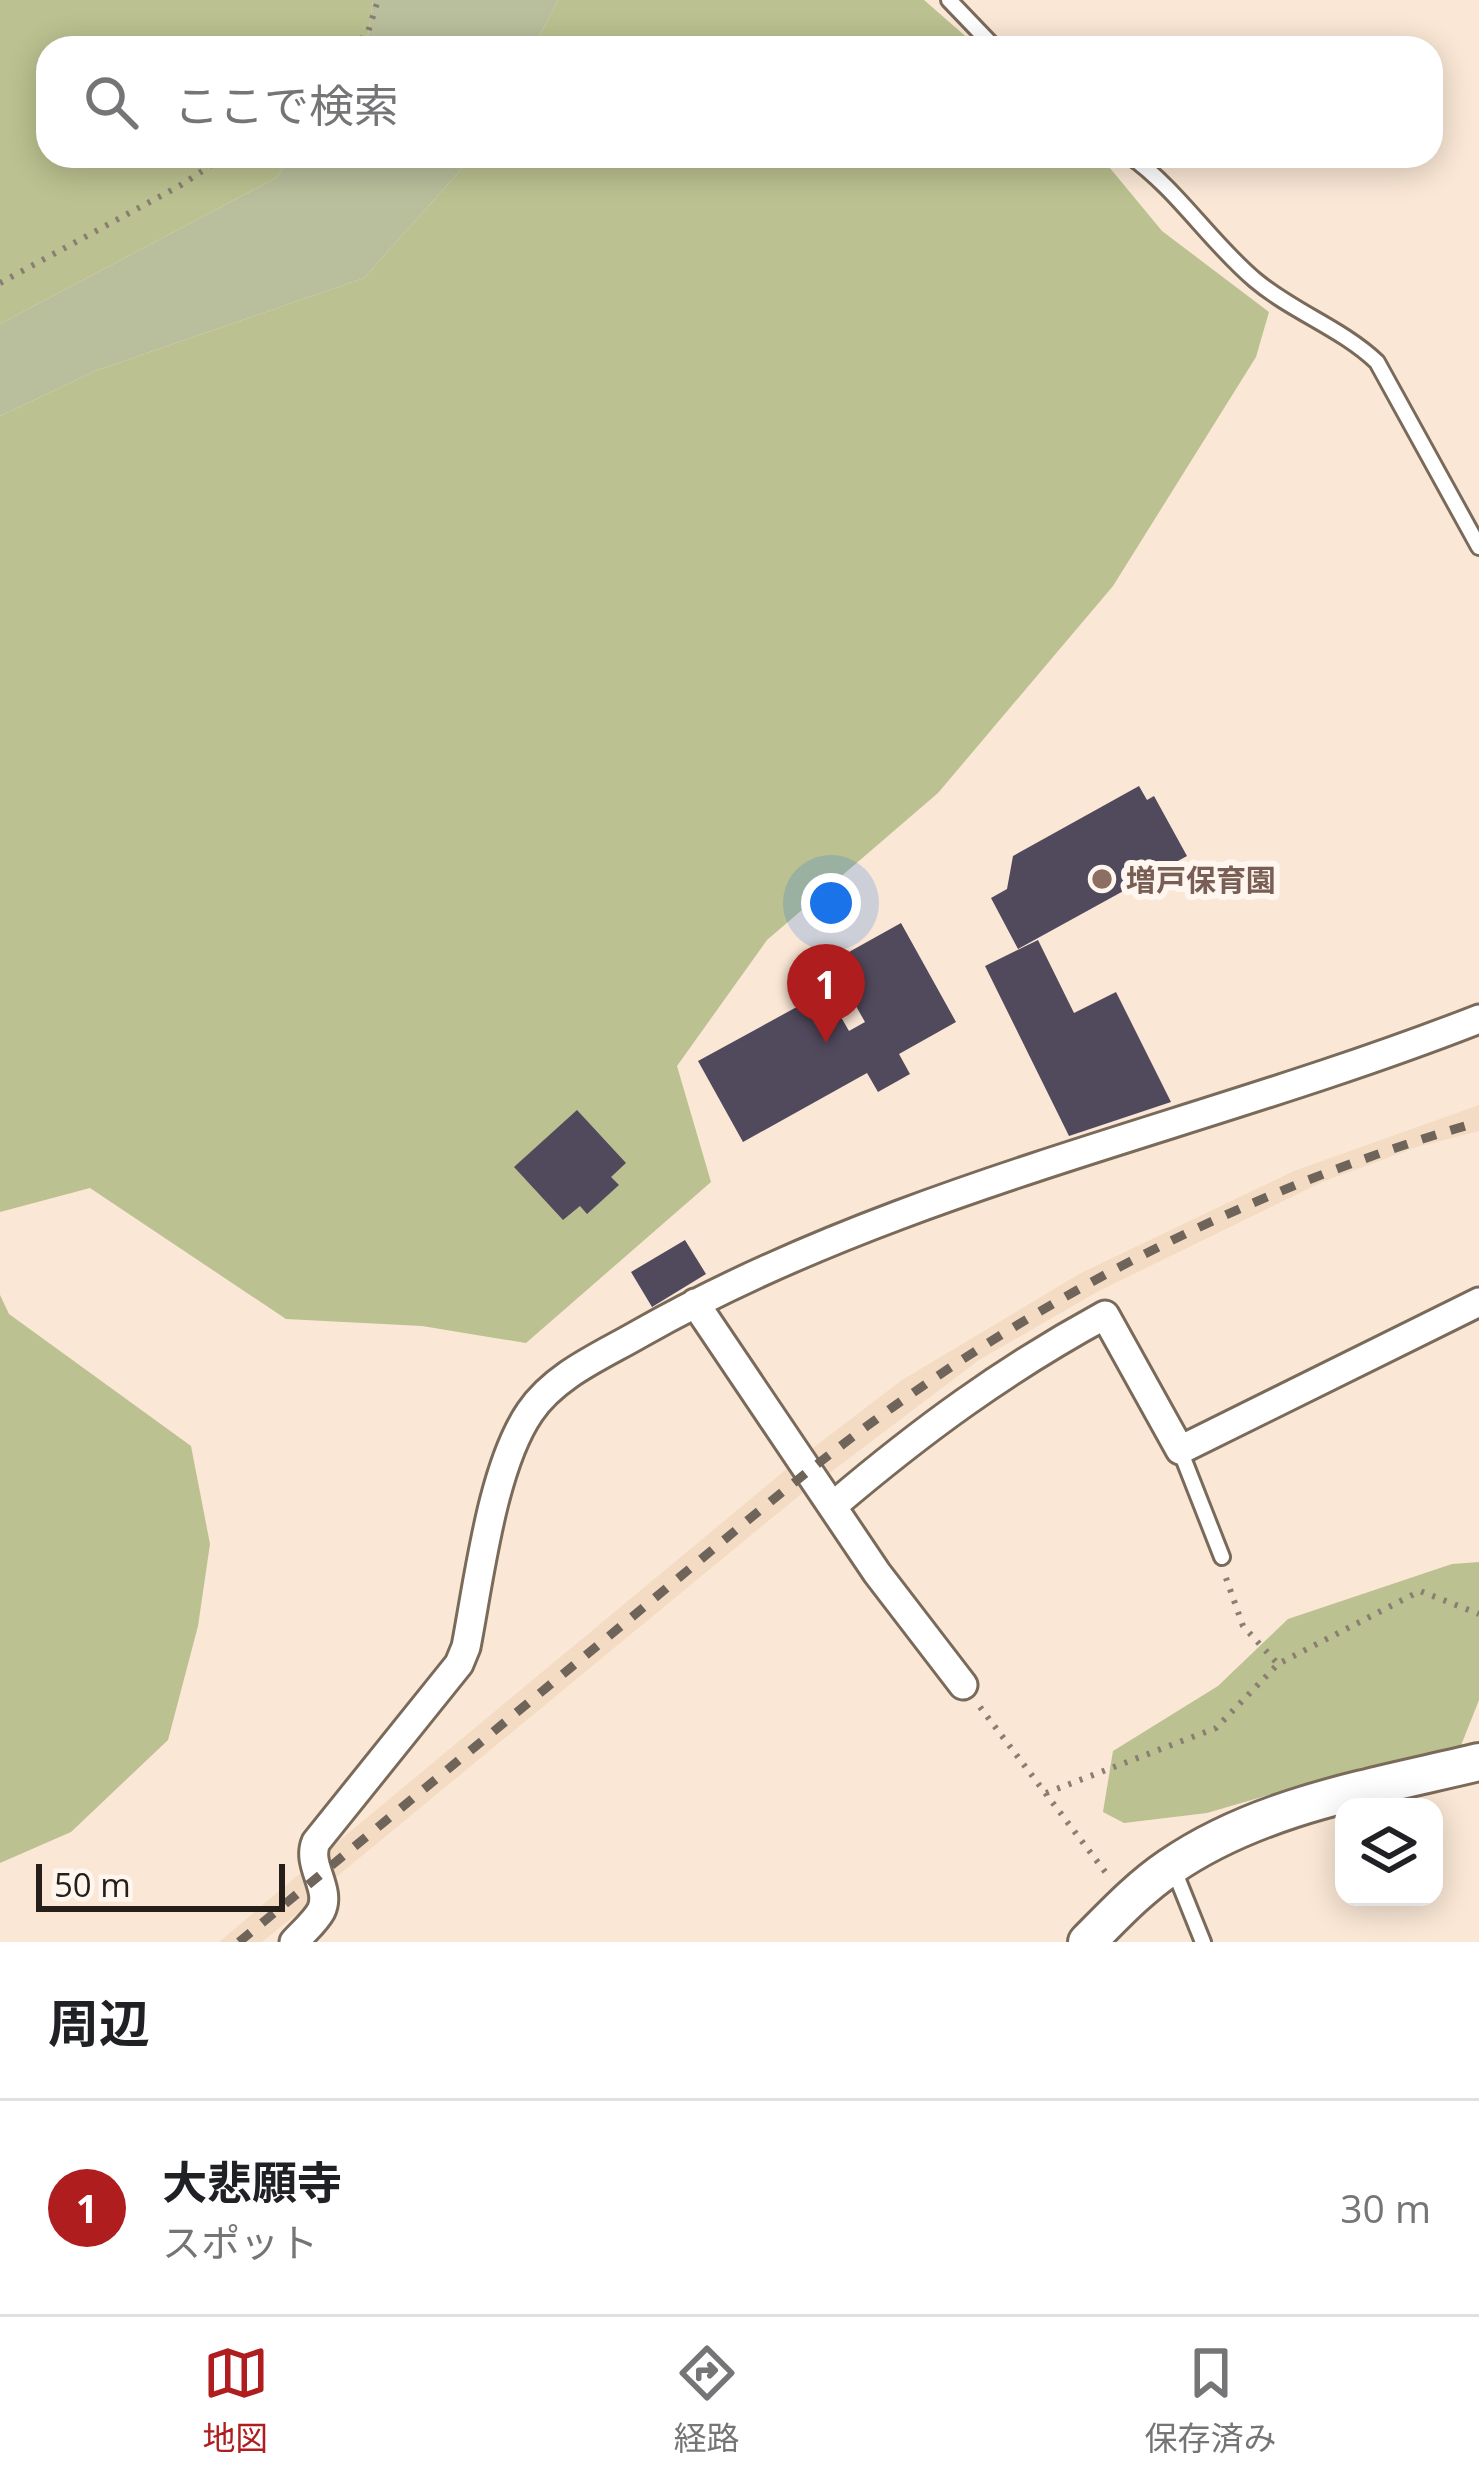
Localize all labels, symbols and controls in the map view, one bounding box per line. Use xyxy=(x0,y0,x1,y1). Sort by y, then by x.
search box xyxy=(36,36,1443,168)
icon: search xyxy=(78,69,144,135)
text: ここで検索 xyxy=(174,74,399,135)
place label: 増戸保育園 xyxy=(1126,859,1276,900)
marker: 増戸保育園 xyxy=(1089,866,1115,892)
your location xyxy=(801,873,861,933)
pin: 1 xyxy=(787,944,865,1043)
map controls xyxy=(1335,1798,1443,1906)
button: layers xyxy=(1335,1798,1443,1906)
scale bar xyxy=(36,1858,285,1911)
text: 50 m xyxy=(54,1862,131,1907)
text: 周辺 xyxy=(48,1987,150,2057)
text: 大悲願寺 xyxy=(162,2151,342,2212)
text: 1 xyxy=(76,2181,98,2234)
text: 30 m xyxy=(1340,2181,1431,2234)
text: スポット xyxy=(162,2215,318,2268)
tab: 地図 xyxy=(203,2340,269,2460)
tab: 経路 xyxy=(674,2340,740,2460)
tab: 保存済み xyxy=(1145,2340,1277,2460)

